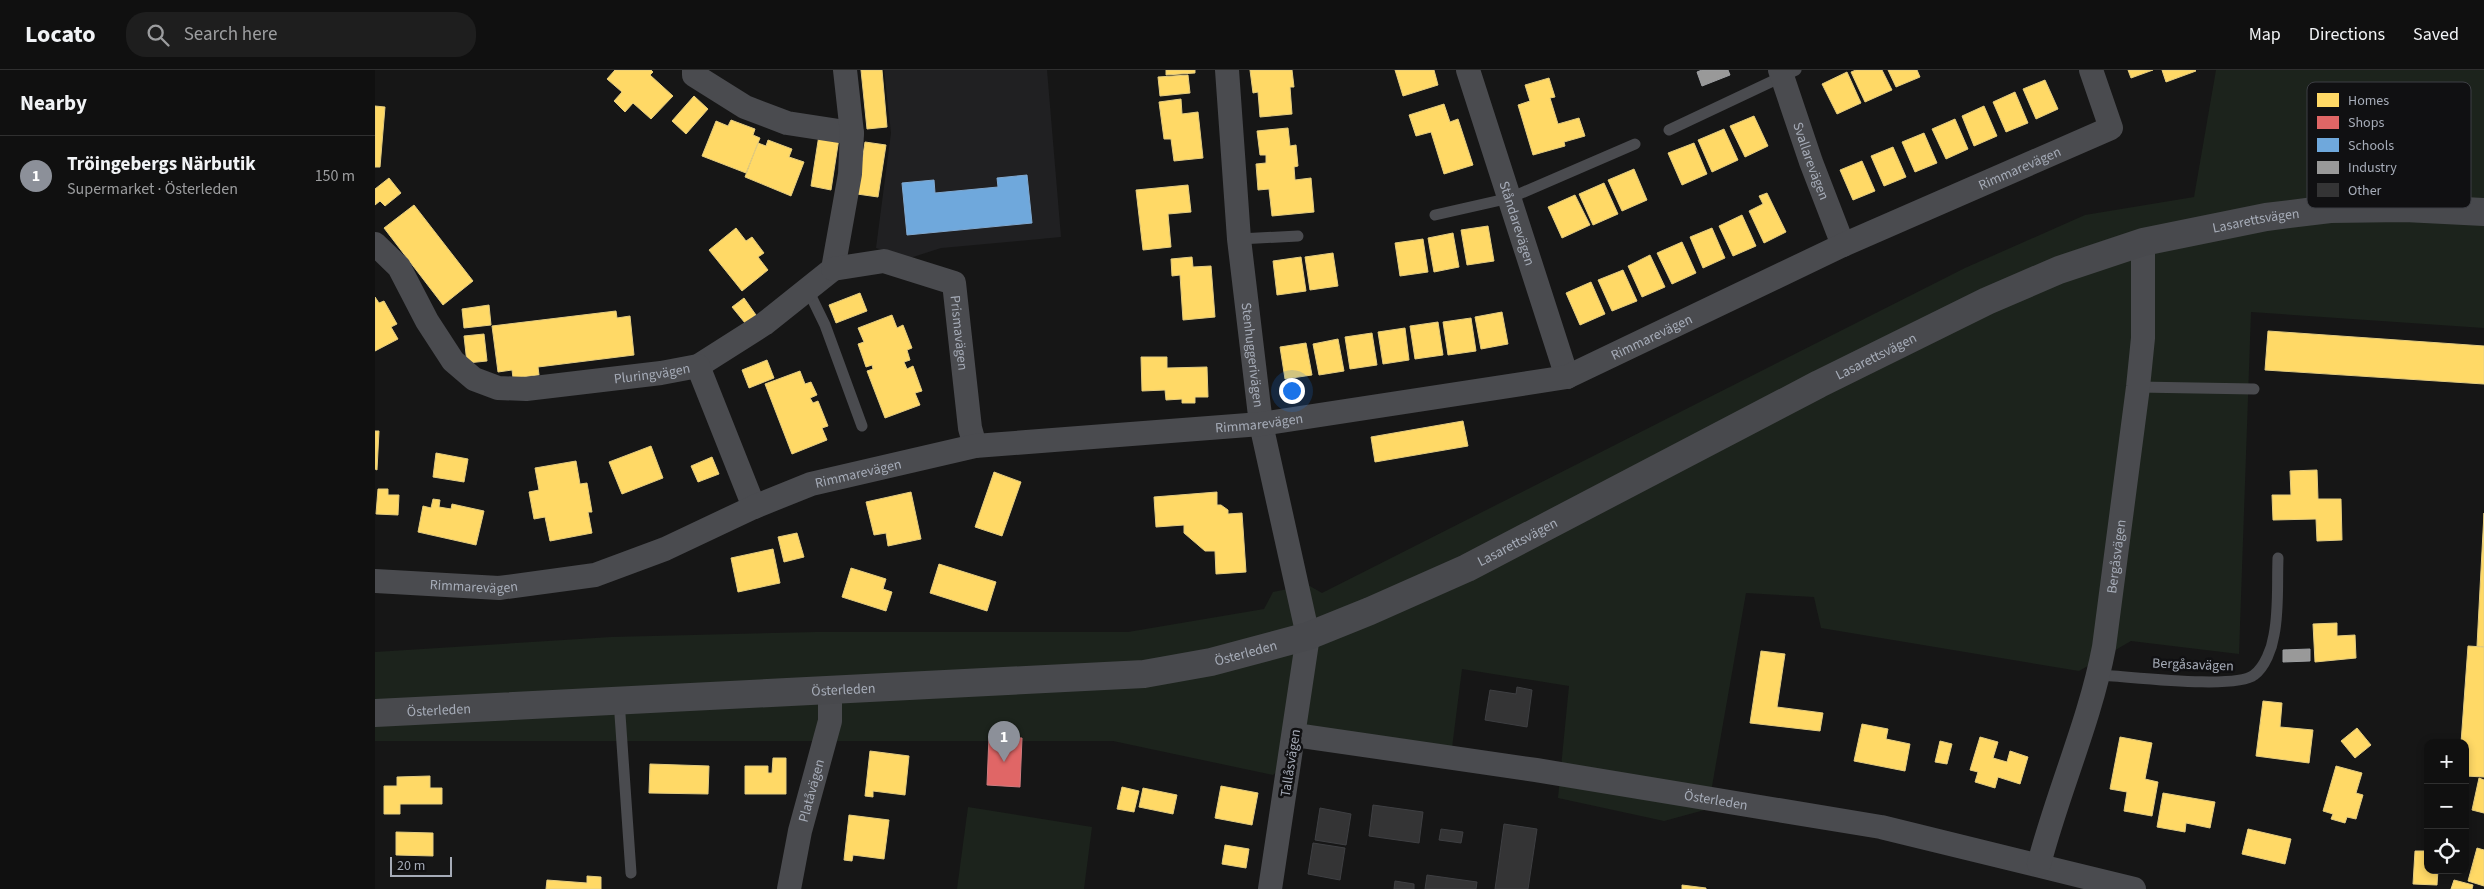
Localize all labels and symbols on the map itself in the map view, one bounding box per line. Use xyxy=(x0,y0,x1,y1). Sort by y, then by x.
legend xyxy=(2307,82,2471,208)
text: Homes xyxy=(2348,91,2389,111)
text: Shops xyxy=(2348,113,2384,133)
street label: Svallarevägen xyxy=(1787,119,1834,203)
text: Schools xyxy=(2348,136,2394,156)
street label: Rimmarevägen xyxy=(1976,142,2064,196)
text: Industry xyxy=(2348,158,2397,178)
street label: Ståndarevägen xyxy=(1493,179,1539,268)
text: Other xyxy=(2348,181,2382,201)
street label: Lasarettsvägen xyxy=(2211,204,2301,239)
street label: Prismavägen xyxy=(944,294,973,371)
street label: Stenhuggerivägen xyxy=(1236,301,1268,408)
street label: Rimmarevägen xyxy=(1608,309,1696,366)
street label: Lasarettsvägen xyxy=(1832,328,1920,385)
street label: Pluringvägen xyxy=(613,359,692,390)
your location xyxy=(1279,378,1305,404)
street label: Rimmarevägen xyxy=(1214,409,1305,438)
street label: Rimmarevägen xyxy=(813,454,904,494)
street label: Lasarettsvägen xyxy=(1474,513,1561,572)
street label: Bergåsvägen xyxy=(2102,518,2132,595)
street label: Rimmarevägen xyxy=(429,575,519,599)
street label: Österleden xyxy=(1212,636,1280,672)
street label: Bergåsavägen xyxy=(2152,654,2234,676)
street label: Österleden xyxy=(811,679,876,702)
street label: Österleden xyxy=(406,699,472,722)
pin: 1 xyxy=(988,721,1020,762)
street label: Tallåsvägen xyxy=(1276,728,1306,798)
street label: Platåvägen xyxy=(794,757,830,825)
street label: Österleden xyxy=(1683,786,1749,816)
scale bar xyxy=(390,854,453,877)

